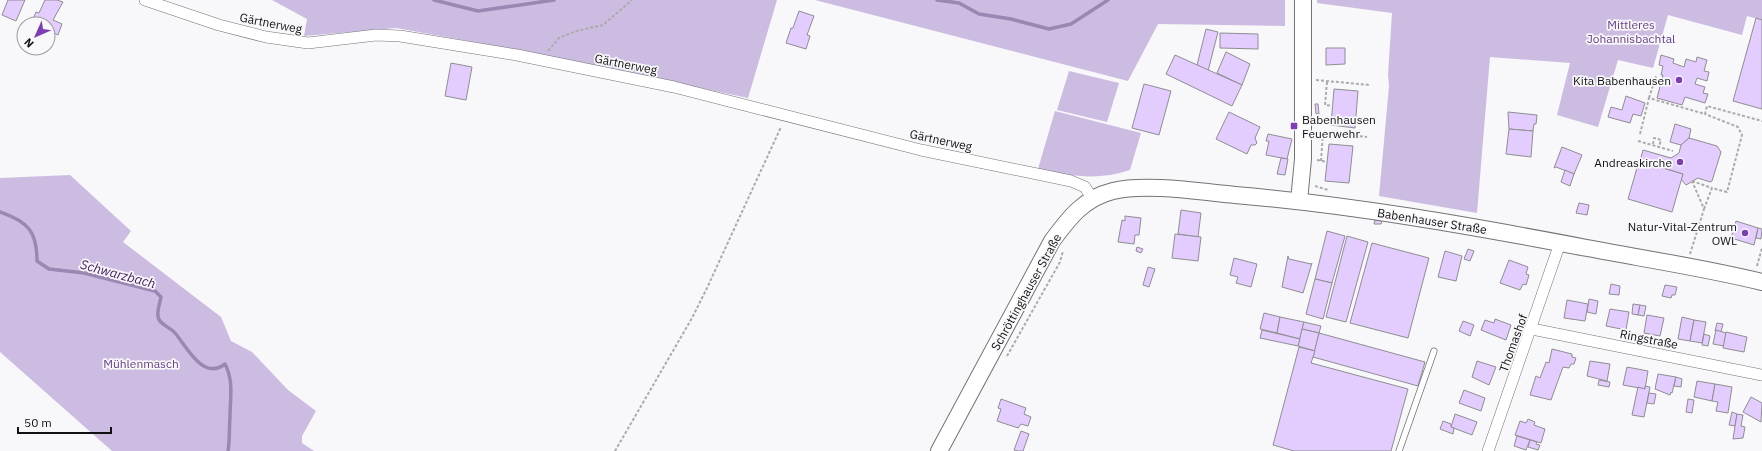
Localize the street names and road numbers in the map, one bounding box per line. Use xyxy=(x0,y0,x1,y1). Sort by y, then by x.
street label: Gärtnerweg xyxy=(238,10,304,37)
street label: Gärtnerweg xyxy=(593,51,659,78)
street label: Gärtnerweg xyxy=(908,126,974,154)
street label: Babenhauser Straße xyxy=(1376,205,1488,237)
street label: Schröttinghauser Straße xyxy=(988,231,1065,353)
street label: Thomashof xyxy=(1496,312,1530,374)
street label: Ringstraße xyxy=(1619,326,1680,352)

